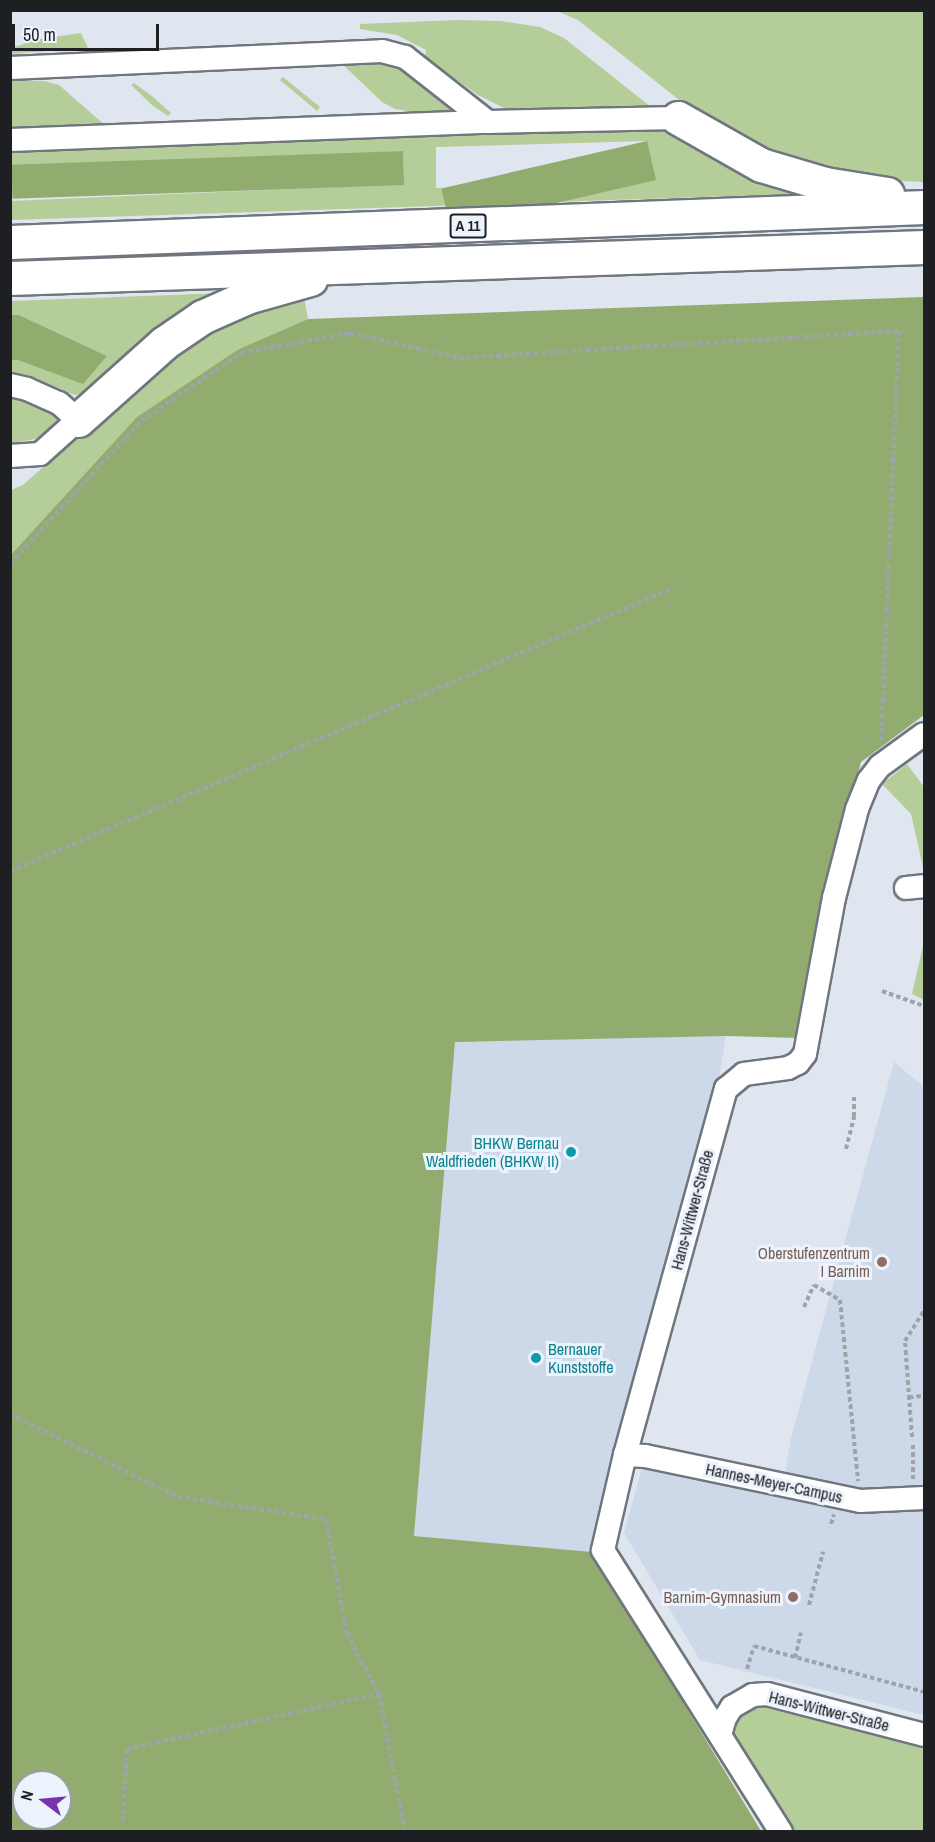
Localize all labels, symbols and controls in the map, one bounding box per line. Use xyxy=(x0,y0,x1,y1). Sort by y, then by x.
scale bar xyxy=(15,12,162,50)
text: 50 m xyxy=(23,22,56,47)
road number: A 11 xyxy=(448,214,488,238)
place label: BHKW Bernau Waldfrieden (BHKW II) xyxy=(426,1133,559,1171)
marker: BHKW Bernau Waldfrieden (BHKW II) xyxy=(564,1145,578,1159)
street label: Hans-Wittwer-Straße xyxy=(667,1148,717,1272)
place label: Oberstufenzentrum I Barnim xyxy=(758,1243,870,1281)
marker: Oberstufenzentrum I Barnim xyxy=(875,1255,889,1269)
place label: Bernauer Kunststoffe xyxy=(548,1339,613,1377)
marker: Bernauer Kunststoffe xyxy=(529,1351,543,1365)
street label: Hannes-Meyer-Campus xyxy=(704,1459,844,1507)
place label: Barnim-Gymnasium xyxy=(664,1587,781,1607)
marker: Barnim-Gymnasium xyxy=(786,1590,800,1604)
street label: Hans-Wittwer-Straße xyxy=(767,1687,891,1735)
north arrow xyxy=(12,1770,72,1830)
text: N xyxy=(15,1788,38,1803)

